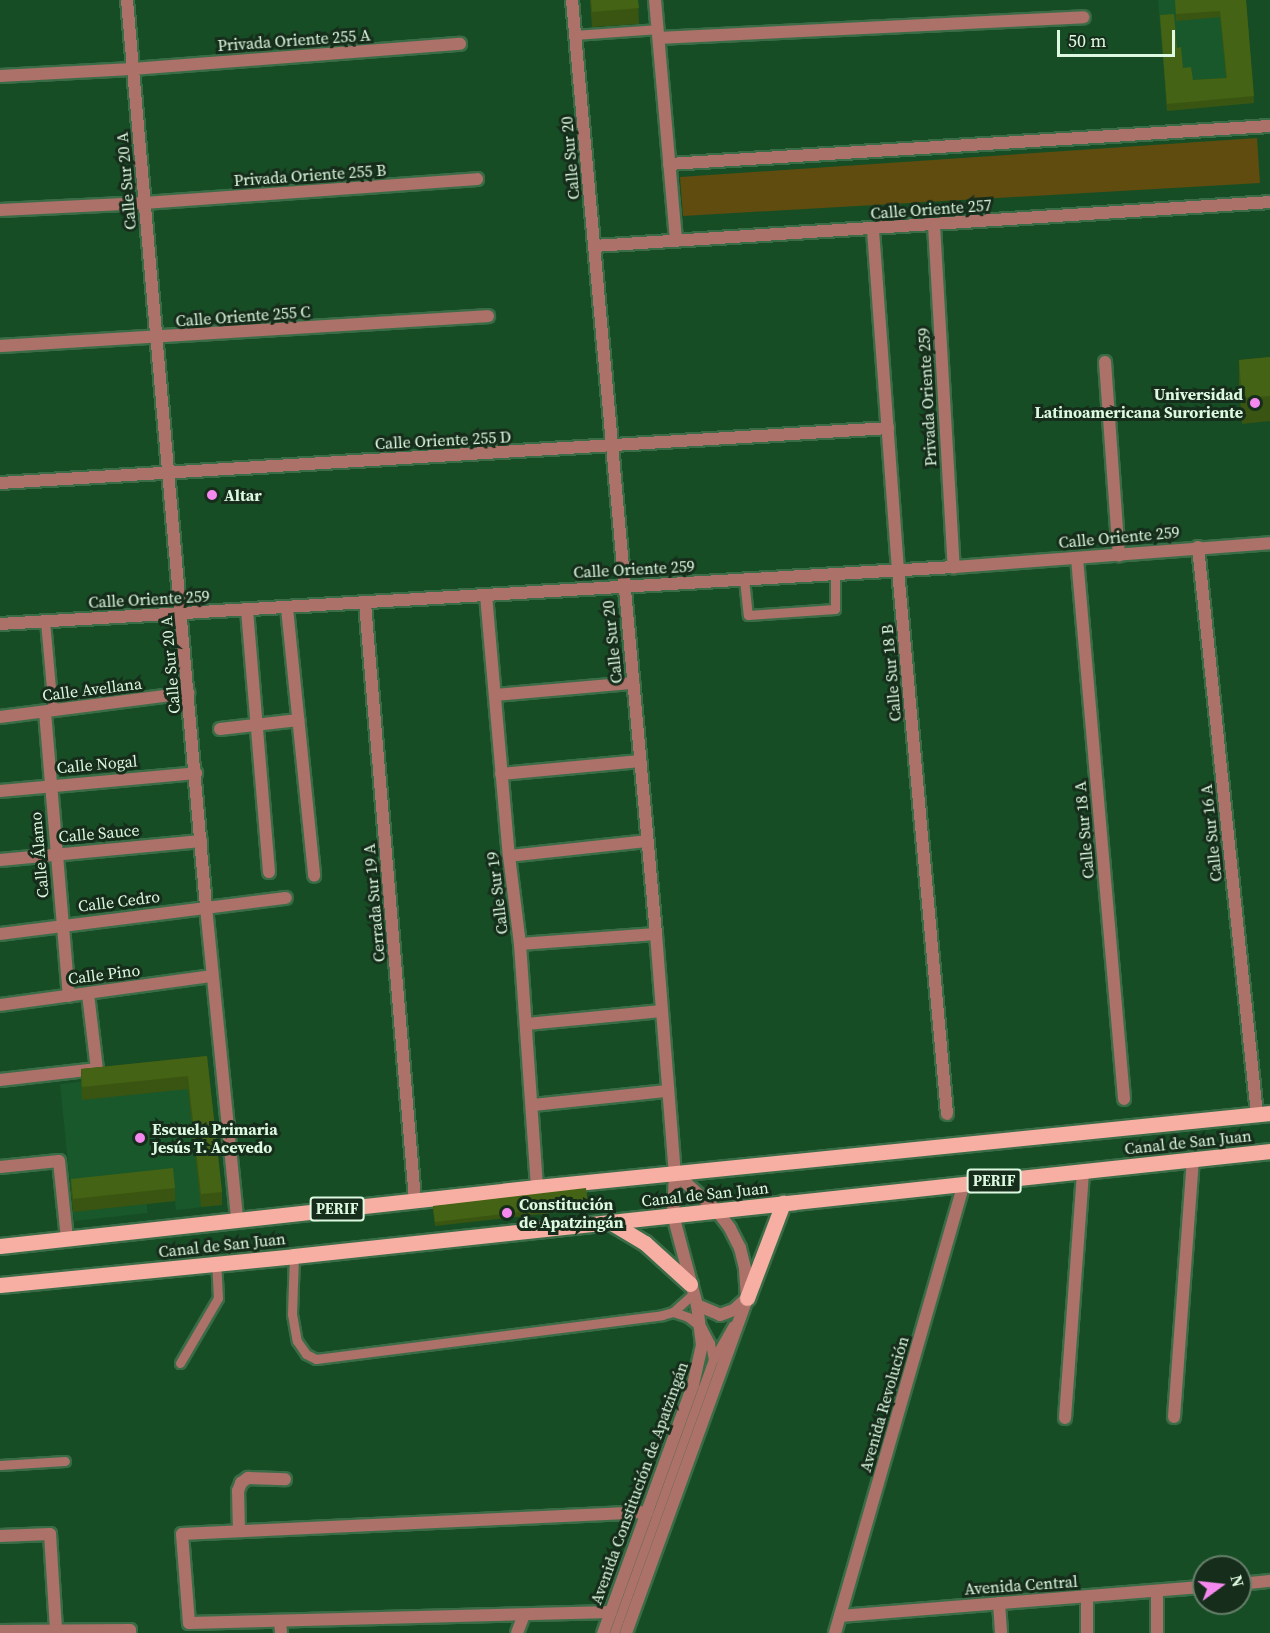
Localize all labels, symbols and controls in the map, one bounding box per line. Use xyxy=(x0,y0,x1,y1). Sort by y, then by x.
scale bar xyxy=(1060,18,1178,56)
street label: Privada Oriente 255 A xyxy=(217,25,371,55)
text: 50 m xyxy=(1068,28,1106,53)
street label: Calle Sur 20 xyxy=(557,116,583,200)
street label: Calle Sur 20 A xyxy=(112,131,140,231)
street label: Privada Oriente 255 B xyxy=(233,160,387,190)
street label: Calle Oriente 257 xyxy=(870,195,992,223)
street label: Calle Oriente 255 C xyxy=(175,302,311,330)
street label: Privada Oriente 259 xyxy=(914,327,940,467)
place label: Universidad Latinoamericana Suroriente xyxy=(1035,384,1243,422)
marker: Universidad Latinoamericana Suroriente xyxy=(1248,396,1262,410)
street label: Calle Oriente 255 D xyxy=(374,427,512,453)
place label: Altar xyxy=(224,485,262,505)
marker: Altar xyxy=(205,488,219,502)
street label: Calle Oriente 259 xyxy=(1058,522,1180,552)
street label: Calle Oriente 259 xyxy=(573,556,695,582)
street label: Calle Oriente 259 xyxy=(88,586,210,612)
street label: Calle Sur 20 xyxy=(598,599,626,685)
street label: Calle Sur 20 A xyxy=(156,615,184,715)
street label: Calle Sur 18 B xyxy=(877,624,905,722)
street label: Calle Avellana xyxy=(41,673,143,705)
street label: Calle Nogal xyxy=(56,751,138,777)
street label: Calle Sur 18 A xyxy=(1070,780,1098,880)
street label: Calle Sur 16 A xyxy=(1196,783,1226,883)
street label: Calle Álamo xyxy=(26,811,52,899)
street label: Calle Sauce xyxy=(58,820,140,846)
street label: Cerrada Sur 19 A xyxy=(359,843,389,963)
street label: Calle Sur 19 xyxy=(482,850,512,936)
street label: Calle Cedro xyxy=(77,886,161,916)
street label: Calle Pino xyxy=(67,960,141,988)
place label: Escuela Primaria Jesús T. Acevedo xyxy=(152,1119,278,1157)
street label: Canal de San Juan xyxy=(1123,1126,1253,1158)
marker: Escuela Primaria Jesús T. Acevedo xyxy=(133,1131,147,1145)
road number: PERIF xyxy=(966,1169,1022,1193)
street label: Canal de San Juan xyxy=(640,1178,770,1210)
place label: Constitución de Apatzingán xyxy=(519,1194,624,1232)
road number: PERIF xyxy=(308,1197,366,1221)
marker: Constitución de Apatzingán xyxy=(500,1206,514,1220)
street label: Canal de San Juan xyxy=(157,1229,287,1261)
street label: Avenida Revolución xyxy=(855,1334,913,1474)
street label: Avenida Constitución de Apatzingán xyxy=(586,1359,692,1607)
north arrow xyxy=(1192,1555,1252,1615)
street label: Avenida Central xyxy=(964,1571,1078,1599)
text: N xyxy=(1225,1572,1250,1589)

